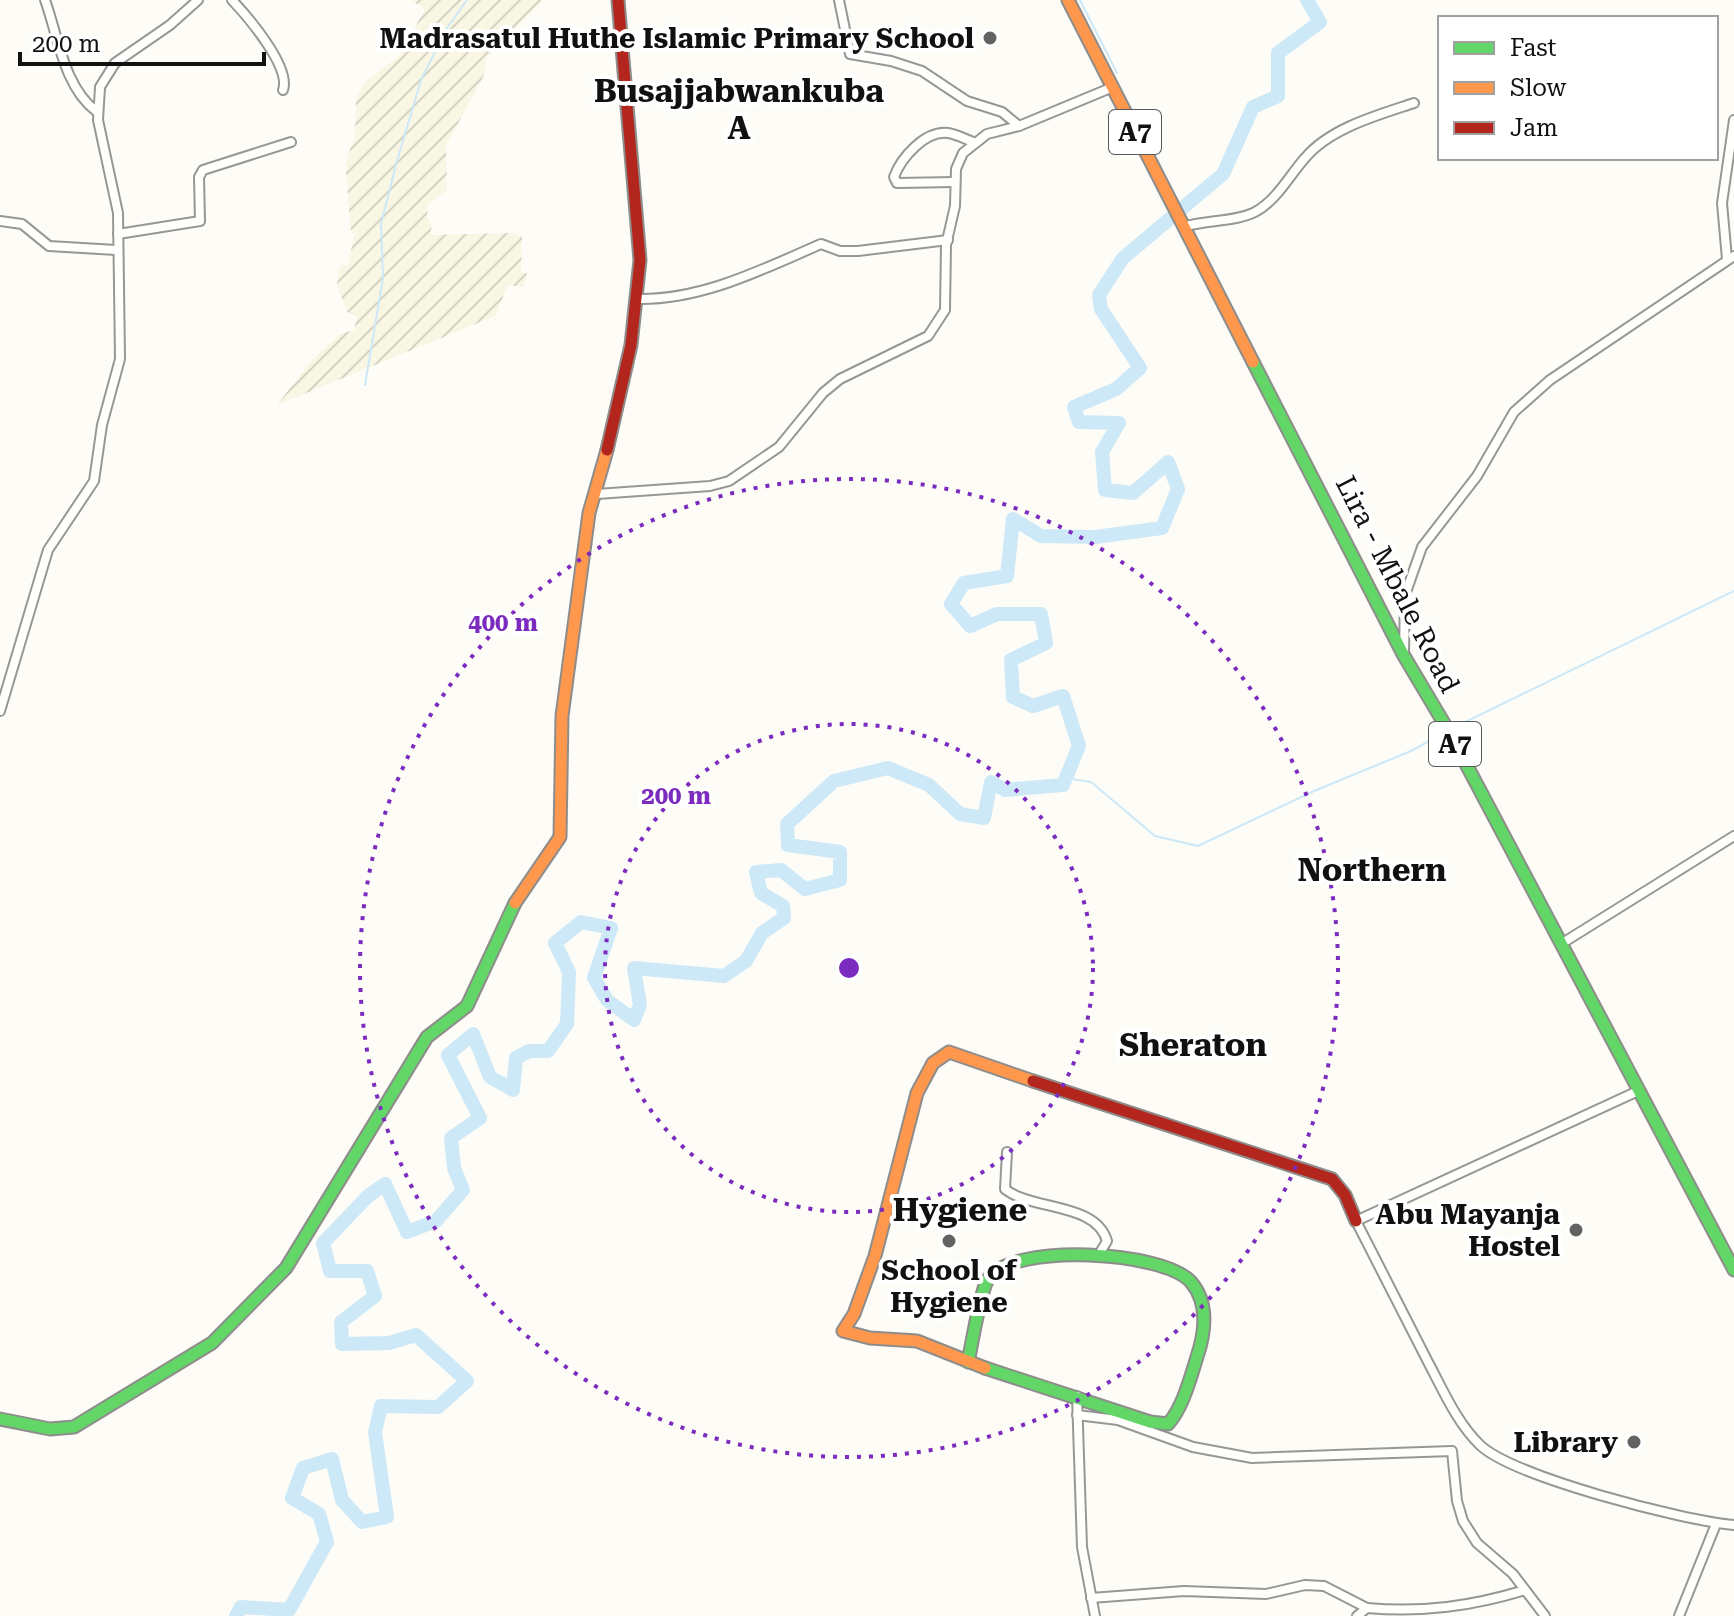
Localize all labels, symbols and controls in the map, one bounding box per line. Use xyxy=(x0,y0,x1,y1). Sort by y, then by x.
scale bar xyxy=(20,16,264,66)
legend xyxy=(1438,16,1718,160)
place label: Madrasatul Huthe Islamic Primary School xyxy=(379,22,974,55)
marker: Madrasatul Huthe Islamic Primary School xyxy=(981,29,999,47)
text: 200 m xyxy=(32,30,100,58)
text: Fast xyxy=(1510,34,1557,62)
district label: Busajjabwankuba A xyxy=(594,72,884,147)
text: Slow xyxy=(1510,74,1567,102)
road number: A7 xyxy=(1109,110,1161,154)
text: Jam xyxy=(1510,114,1558,142)
street label: Lira - Mbale Road xyxy=(1329,470,1466,698)
text: 400 m xyxy=(468,609,538,637)
road number: A7 xyxy=(1429,722,1481,766)
text: 200 m xyxy=(641,782,711,810)
district label: Northern xyxy=(1297,851,1447,889)
centre of rings xyxy=(835,954,863,982)
district label: Sheraton xyxy=(1119,1026,1267,1064)
district label: Hygiene xyxy=(893,1191,1027,1229)
place label: Abu Mayanja Hostel xyxy=(1376,1198,1561,1263)
marker: Abu Mayanja Hostel xyxy=(1567,1221,1585,1239)
marker: School of Hygiene xyxy=(940,1232,958,1250)
place label: School of Hygiene xyxy=(881,1254,1018,1319)
place label: Library xyxy=(1513,1426,1618,1459)
marker: Library xyxy=(1625,1433,1643,1451)

